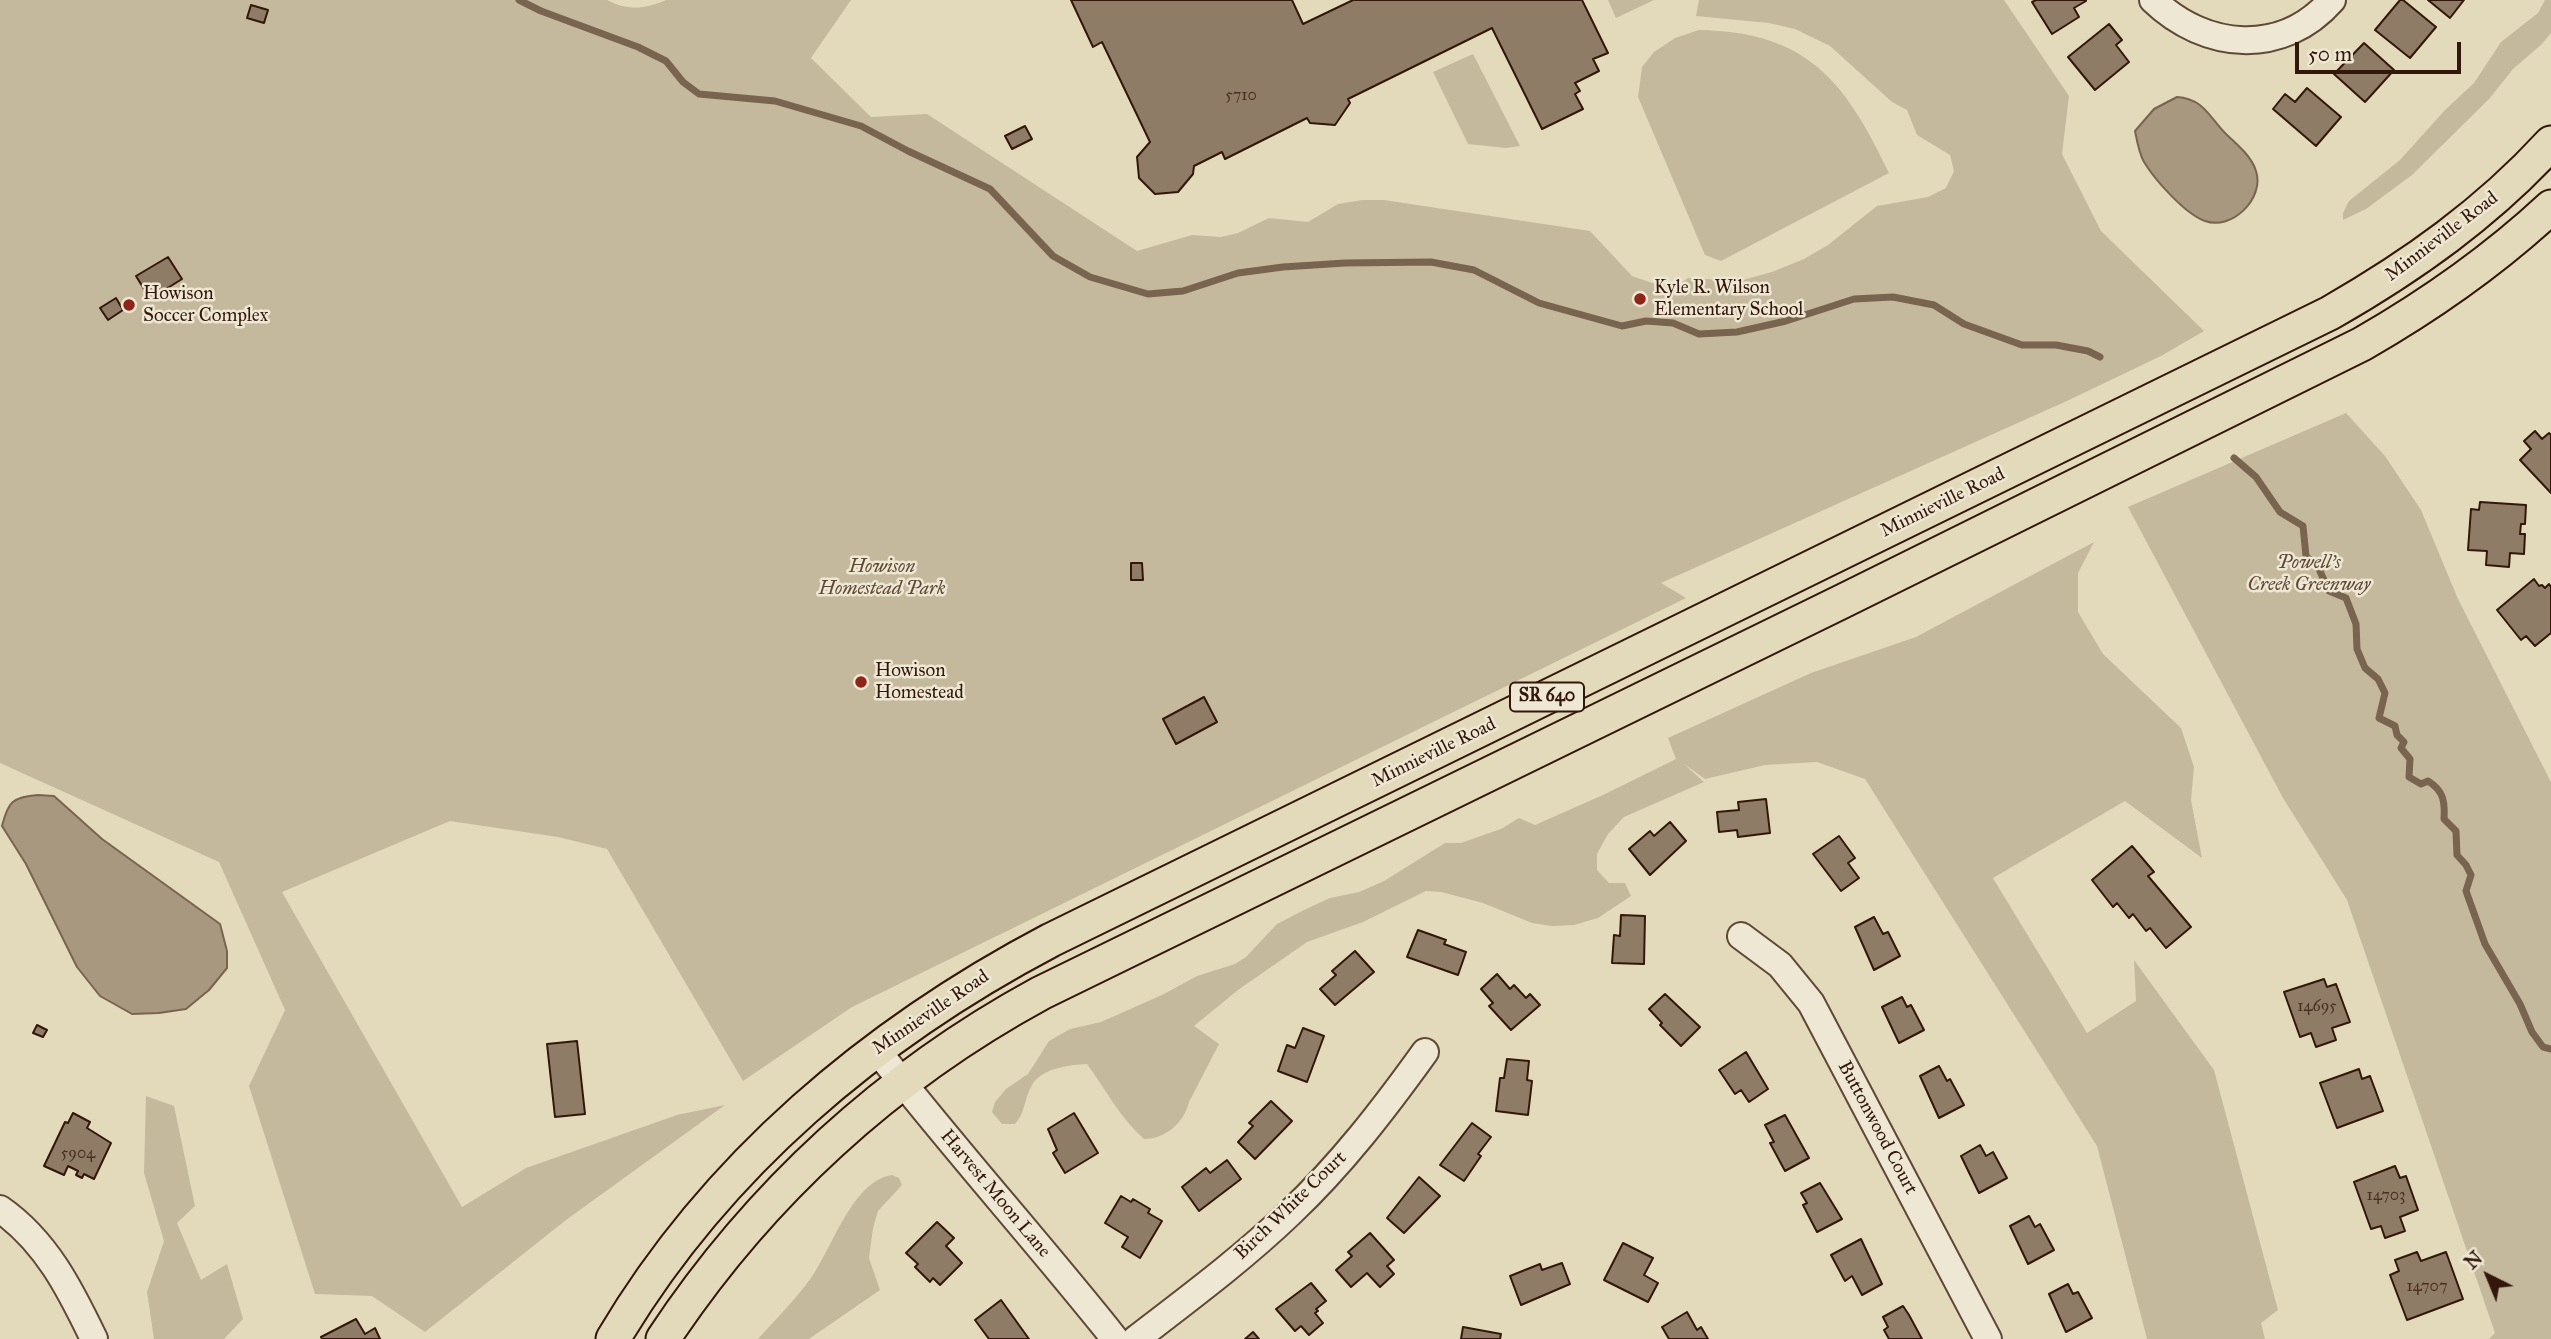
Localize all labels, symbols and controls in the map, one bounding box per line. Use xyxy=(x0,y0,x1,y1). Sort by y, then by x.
scale bar xyxy=(2299,28,2465,72)
text: 50 m xyxy=(2308,41,2352,67)
house number: 5710 xyxy=(1225,86,1257,106)
street label: Minnieville Road xyxy=(2381,187,2503,287)
place label: Kyle R. Wilson Elementary School xyxy=(1654,277,1803,321)
place label: Howison Soccer Complex xyxy=(143,283,268,327)
marker: Kyle R. Wilson Elementary School xyxy=(1632,291,1648,307)
marker: Howison Soccer Complex xyxy=(121,297,137,313)
street label: Minnieville Road xyxy=(1877,463,2009,543)
park label: Powell's Creek Greenway xyxy=(2247,552,2371,596)
park label: Howison Homestead Park xyxy=(819,556,945,600)
place label: Howison Homestead xyxy=(875,660,964,704)
marker: Howison Homestead xyxy=(853,674,869,690)
road number: SR 640 xyxy=(1510,682,1584,712)
street label: Minnieville Road xyxy=(1368,713,1500,793)
street label: Minnieville Road xyxy=(868,966,994,1060)
house number: 14695 xyxy=(2297,997,2337,1017)
street label: Buttonwood Court xyxy=(1832,1057,1922,1199)
street label: Harvest Moon Lane xyxy=(935,1125,1055,1263)
house number: 5904 xyxy=(61,1144,95,1164)
street label: Birch White Court xyxy=(1230,1147,1352,1265)
house number: 14703 xyxy=(2367,1186,2405,1206)
north arrow xyxy=(2453,1241,2523,1311)
text: N xyxy=(2460,1246,2487,1274)
house number: 14707 xyxy=(2407,1277,2447,1297)

